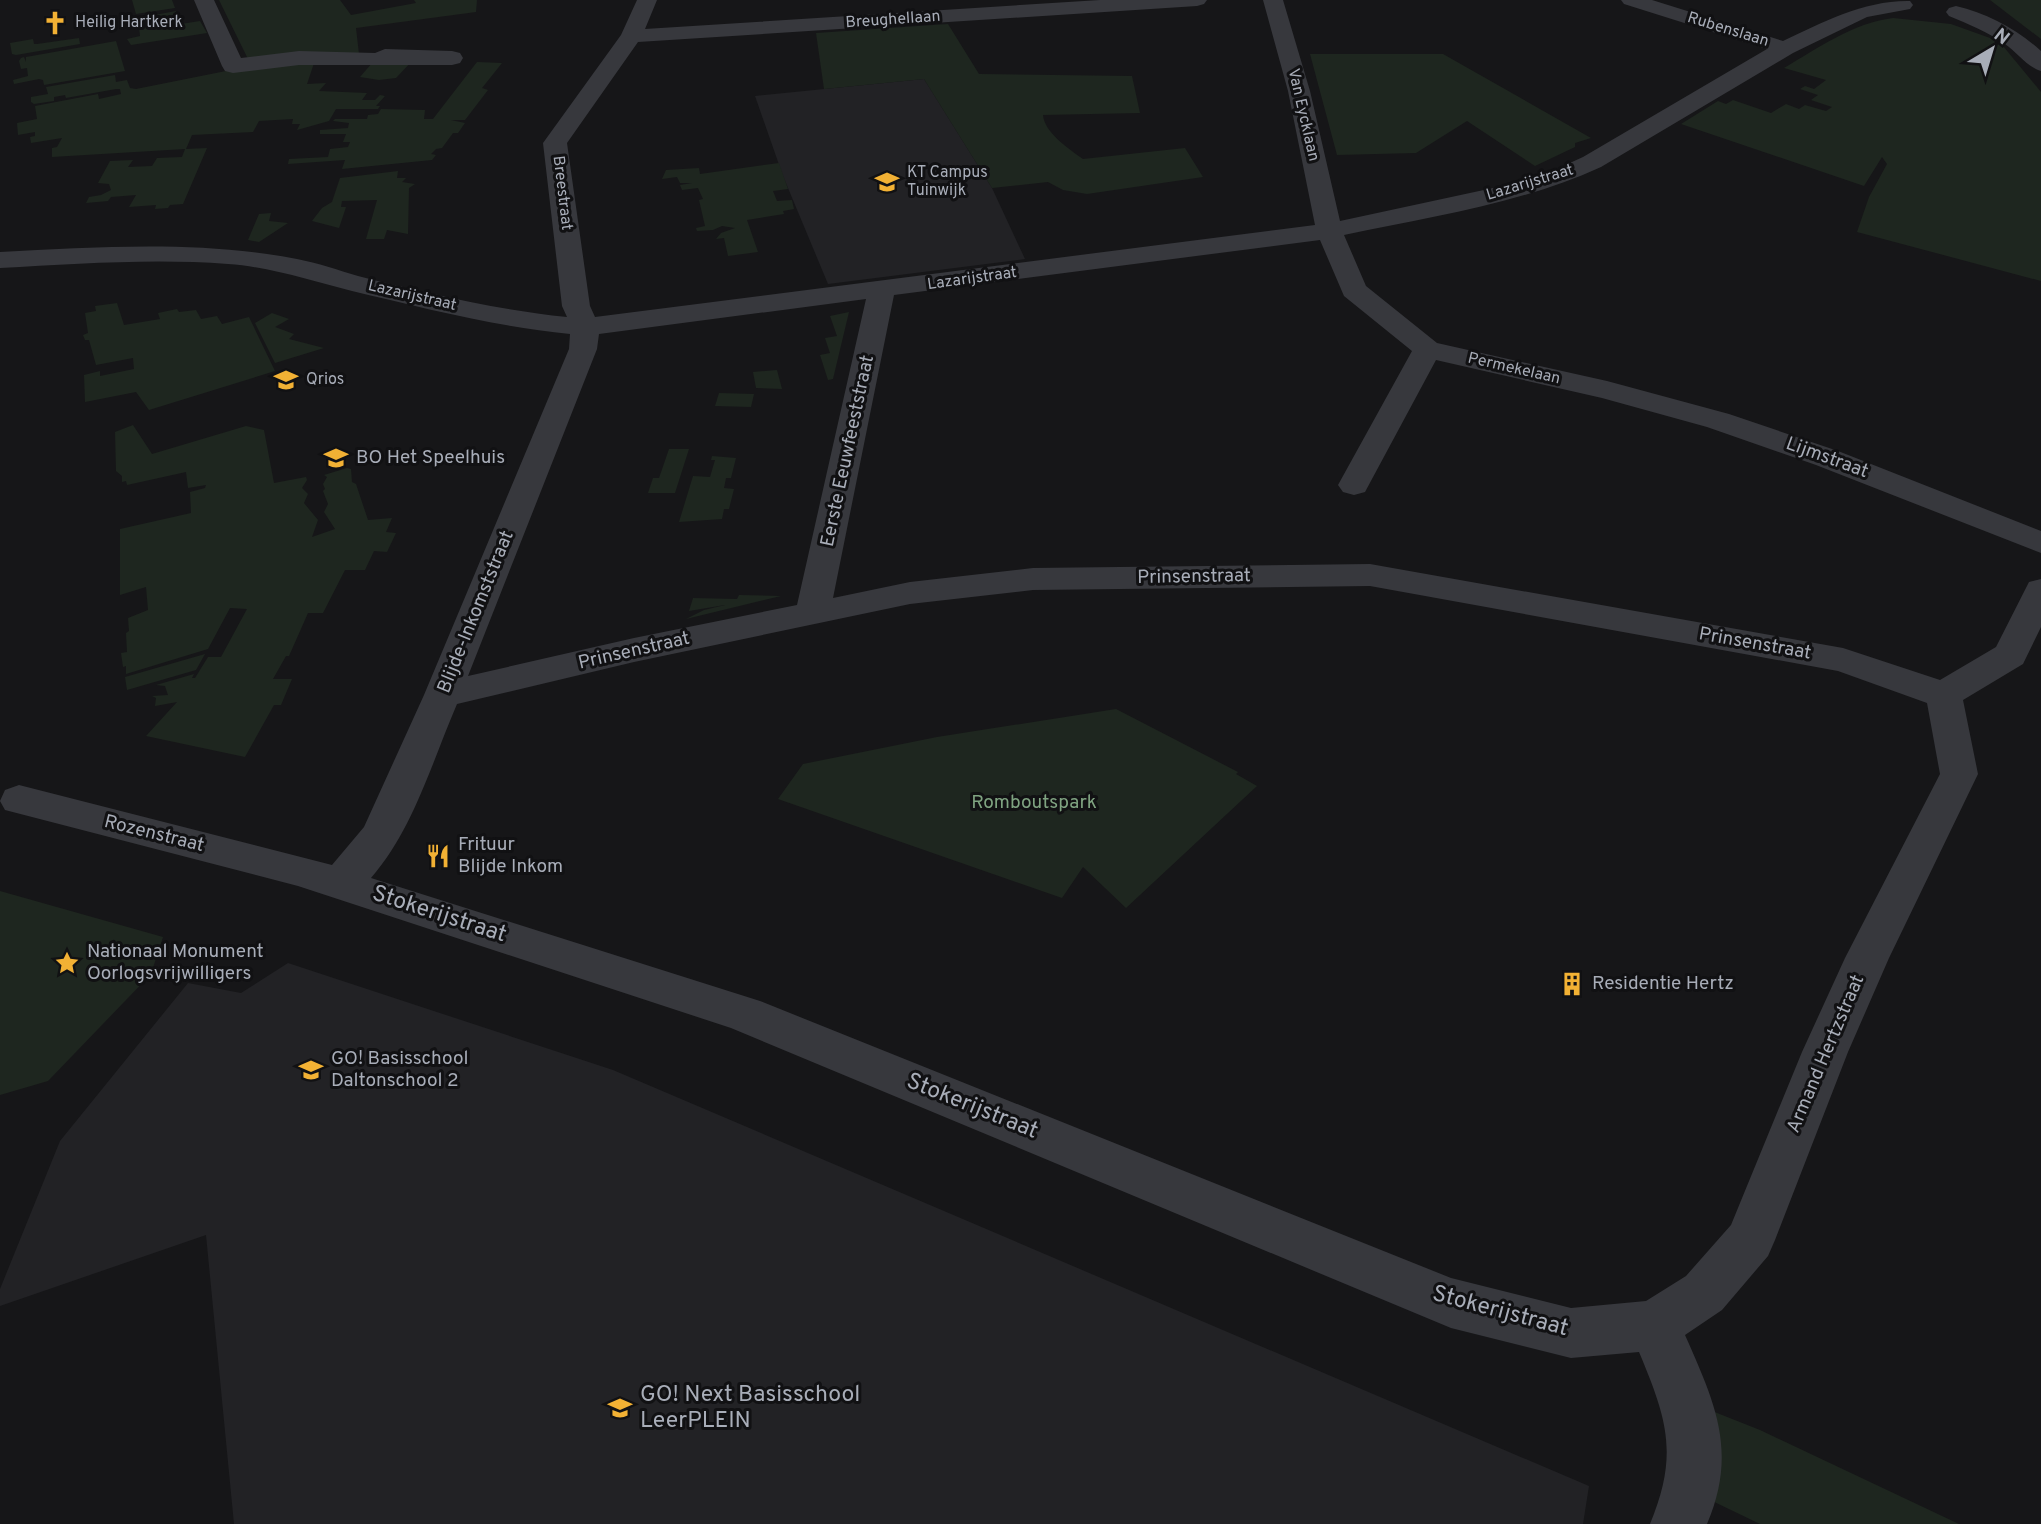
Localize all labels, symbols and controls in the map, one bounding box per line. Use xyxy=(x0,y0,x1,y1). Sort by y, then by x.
street label: Breughellaan xyxy=(845,7,941,33)
street label: Rubenslaan xyxy=(1685,8,1771,52)
church icon: Heilig Hartkerk xyxy=(41,9,69,37)
place label: Heilig Hartkerk xyxy=(75,13,183,33)
north arrow xyxy=(1957,14,2027,84)
text: N xyxy=(1988,24,2014,51)
street label: Van Eycklaan xyxy=(1283,67,1323,163)
street label: Breestraat xyxy=(548,155,576,231)
street label: Lazarijstraat xyxy=(1484,160,1576,206)
place label: KT Campus Tuinwijk xyxy=(907,163,988,201)
school or university icon: KT Campus Tuinwijk xyxy=(873,168,901,196)
street label: Lazarijstraat xyxy=(926,263,1018,295)
street label: Lazarijstraat xyxy=(366,276,458,316)
street label: Permekelaan xyxy=(1466,349,1562,389)
street label: Eerste Eeuwfeeststraat xyxy=(816,353,880,549)
school or university icon: Qrios xyxy=(272,366,300,394)
place label: Qrios xyxy=(306,370,344,390)
street label: Lijmstraat xyxy=(1782,432,1872,484)
school or university icon: BO Het Speelhuis xyxy=(322,444,350,472)
place label: BO Het Speelhuis xyxy=(356,446,505,470)
street label: Blijde-Inkomststraat xyxy=(432,527,520,697)
street label: Prinsenstraat xyxy=(1137,564,1251,590)
street label: Prinsenstraat xyxy=(1697,622,1813,666)
street label: Prinsenstraat xyxy=(576,627,692,675)
park label: Romboutspark xyxy=(971,791,1097,815)
street label: Rozenstraat xyxy=(101,810,207,858)
place label: Frituur Blijde Inkom xyxy=(458,833,563,879)
restaurant icon: Frituur Blijde Inkom xyxy=(424,842,452,870)
street label: Stokerijstraat xyxy=(368,880,510,950)
place label: Nationaal Monument Oorlogsvrijwilligers xyxy=(87,940,264,986)
place icon: Nationaal Monument Oorlogsvrijwilligers xyxy=(53,949,81,977)
building icon: Residentie Hertz xyxy=(1558,970,1586,998)
street label: Armand Hertzstraat xyxy=(1782,971,1870,1137)
place label: Residentie Hertz xyxy=(1592,972,1734,996)
place label: GO! Basisschool Daltonschool 2 xyxy=(331,1047,469,1093)
school or university icon: GO! Basisschool Daltonschool 2 xyxy=(297,1056,325,1084)
street label: Stokerijstraat xyxy=(902,1067,1042,1147)
street label: Stokerijstraat xyxy=(1429,1280,1571,1344)
place label: GO! Next Basisschool LeerPLEIN xyxy=(640,1381,860,1436)
school or university icon: GO! Next Basisschool LeerPLEIN xyxy=(606,1394,634,1422)

